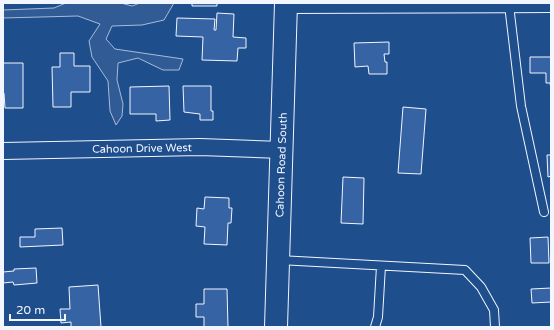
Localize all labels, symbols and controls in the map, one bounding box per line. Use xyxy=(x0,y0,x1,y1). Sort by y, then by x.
street label: Cahoon Road South xyxy=(273,112,290,218)
street label: Cahoon Drive West xyxy=(92,141,192,156)
scale bar xyxy=(10,296,65,322)
text: 20 m xyxy=(16,303,45,317)

